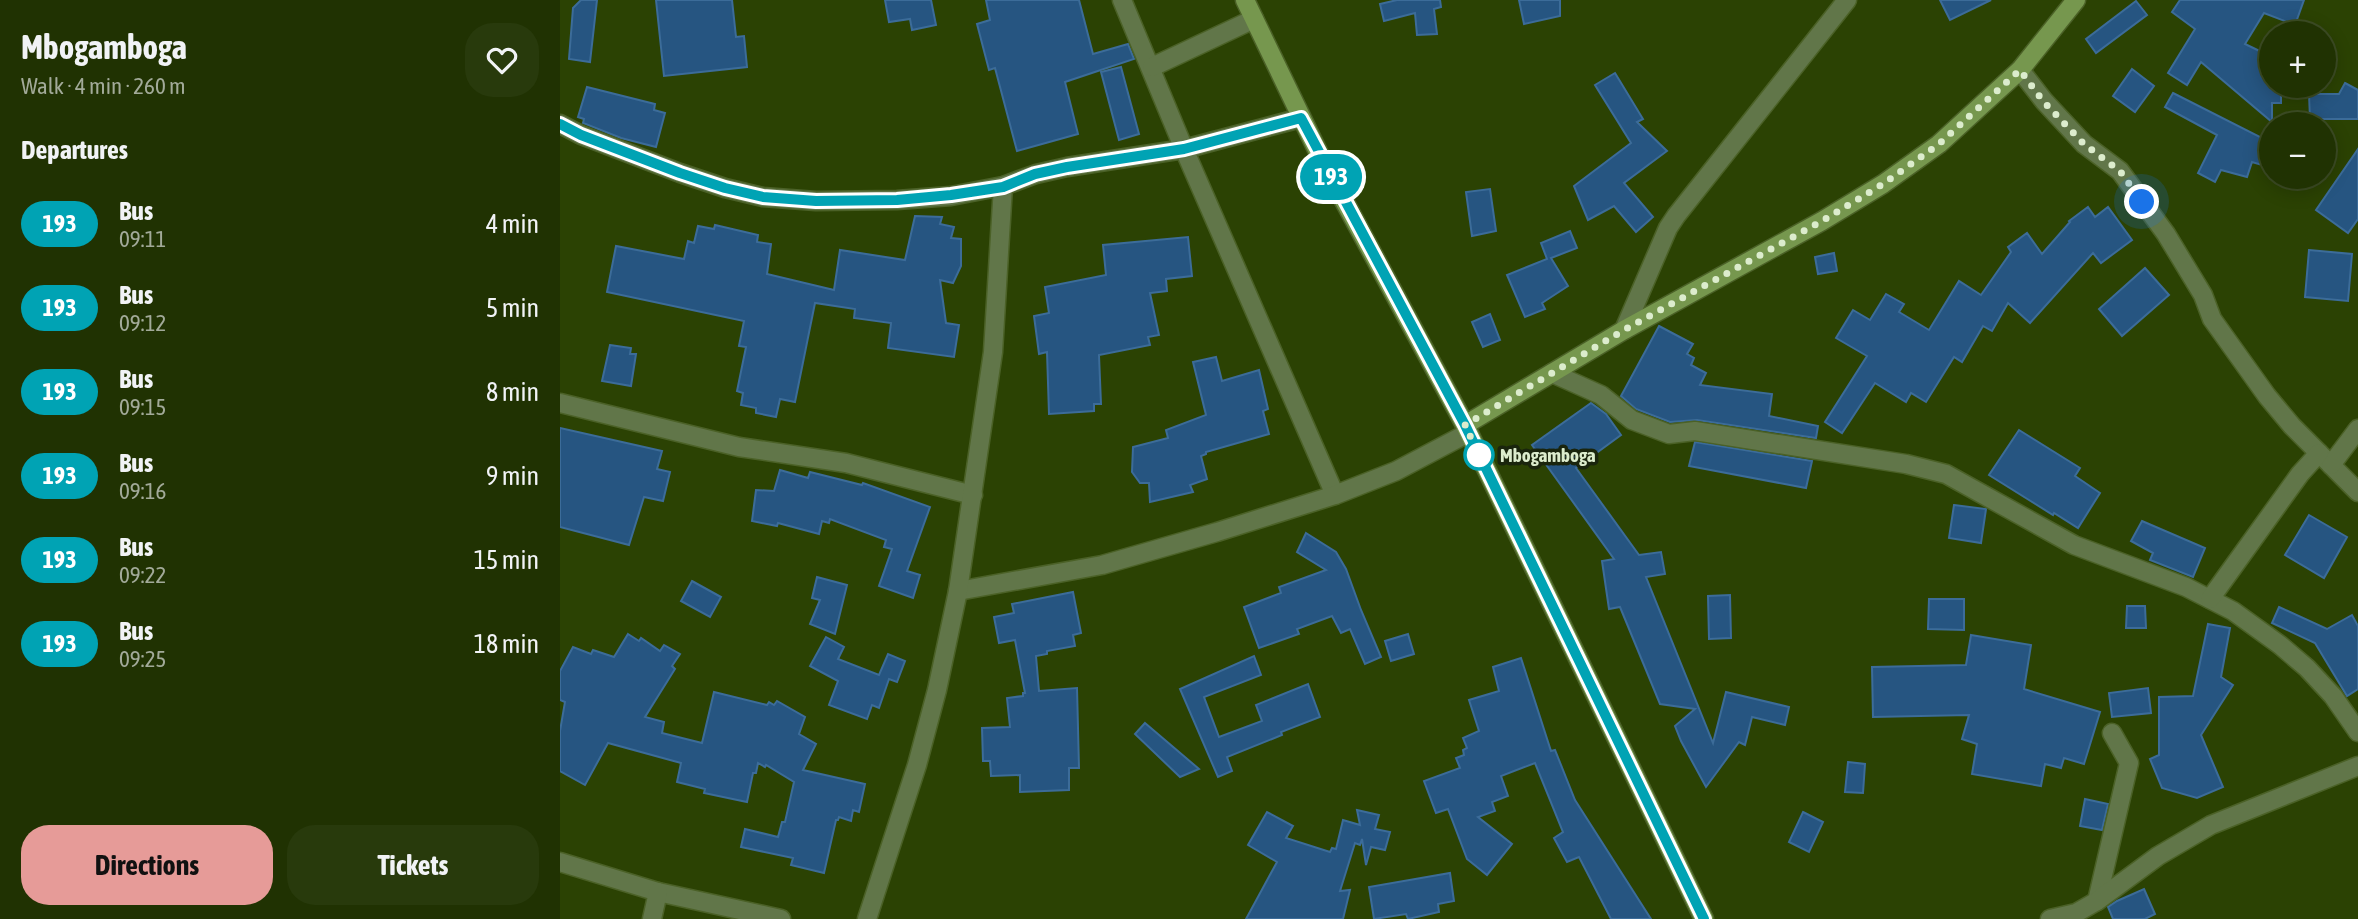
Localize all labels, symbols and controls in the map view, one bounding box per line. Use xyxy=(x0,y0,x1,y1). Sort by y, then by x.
map controls xyxy=(2259,21,2336,189)
button: + xyxy=(2259,21,2336,98)
button: heart xyxy=(465,23,539,97)
text: Mbogamboga xyxy=(21,28,187,66)
text: Walk · 4 min · 260 m xyxy=(21,73,185,99)
button: − xyxy=(2259,112,2336,189)
text: Departures xyxy=(21,135,128,165)
line badge: 193 xyxy=(1291,154,1371,200)
text: 193 xyxy=(1314,163,1348,190)
your location xyxy=(2124,184,2159,219)
text: Bus xyxy=(119,196,153,226)
text: 4 min xyxy=(486,209,539,239)
text: 193 xyxy=(43,210,76,237)
text: 09:11 xyxy=(119,226,166,252)
text: Bus xyxy=(119,280,153,310)
text: 5 min xyxy=(486,293,539,323)
text: 193 xyxy=(43,294,76,321)
text: 09:12 xyxy=(119,310,166,336)
text: Bus xyxy=(119,364,153,394)
text: 8 min xyxy=(486,377,539,407)
text: 193 xyxy=(43,378,76,405)
text: 09:15 xyxy=(119,394,166,420)
marker: Mbogamboga xyxy=(1464,440,1494,470)
place label: Mbogamboga xyxy=(1500,444,1596,466)
text: Bus xyxy=(119,448,153,478)
text: 9 min xyxy=(486,461,539,491)
text: 193 xyxy=(43,462,76,489)
text: 09:16 xyxy=(119,478,166,504)
text: Bus xyxy=(119,532,153,562)
text: 15 min xyxy=(474,545,539,575)
text: 193 xyxy=(43,546,76,573)
text: 09:22 xyxy=(119,562,166,588)
text: Bus xyxy=(119,616,153,646)
text: 18 min xyxy=(474,629,539,659)
text: 193 xyxy=(43,630,76,657)
text: 09:25 xyxy=(119,646,166,672)
button: Directions xyxy=(21,825,273,905)
button: Tickets xyxy=(287,825,539,905)

